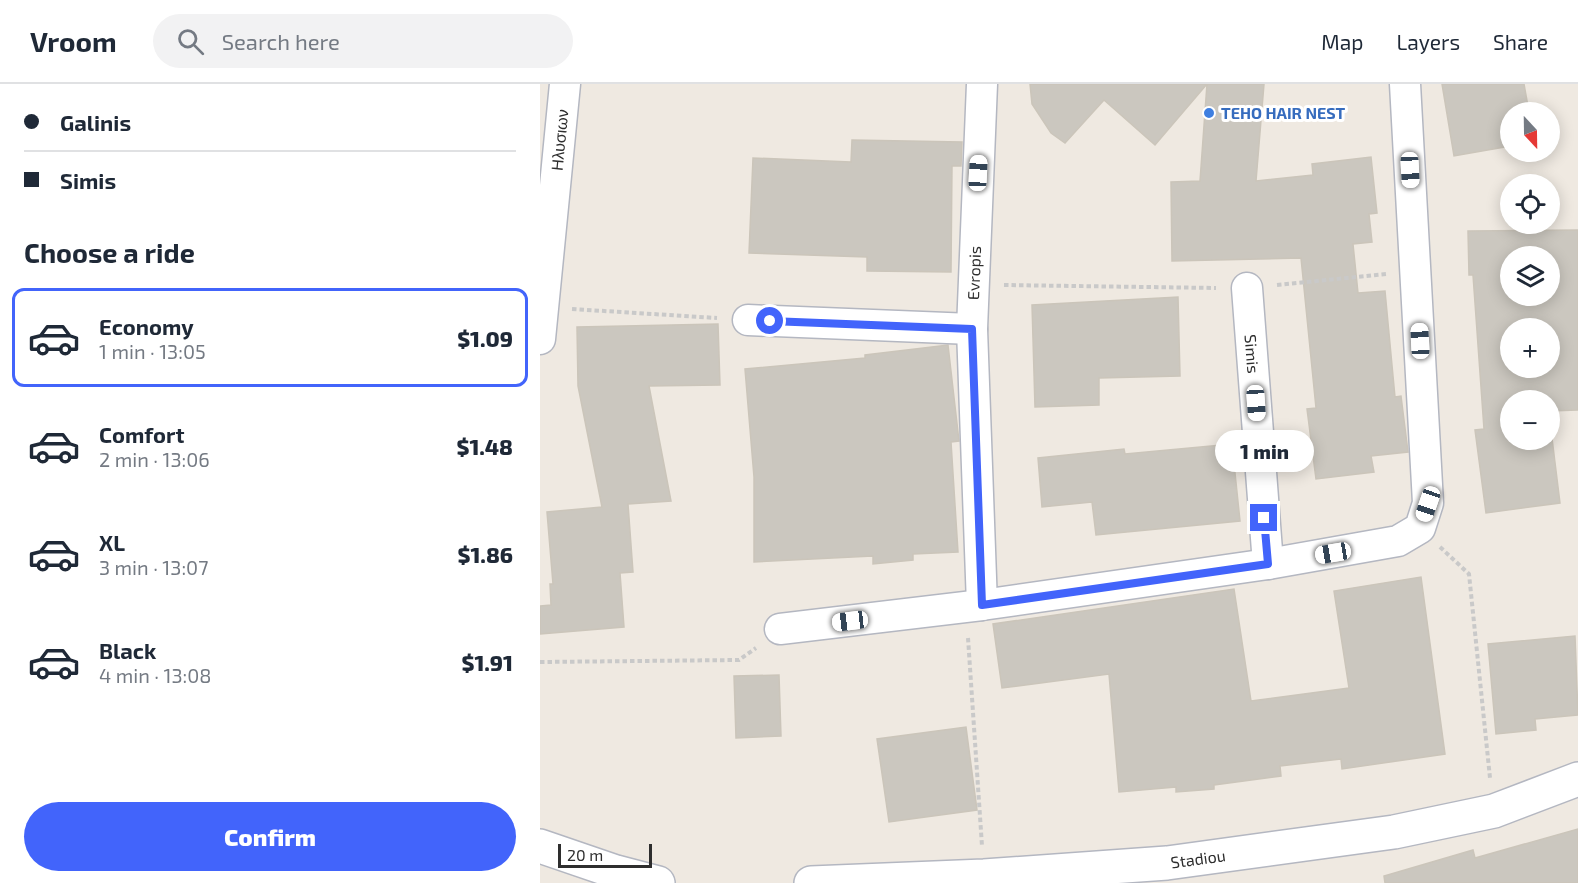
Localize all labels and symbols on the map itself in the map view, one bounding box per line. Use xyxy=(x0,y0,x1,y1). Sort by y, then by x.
north arrow xyxy=(1500,102,1560,162)
place label: TEHO HAIR NEST xyxy=(1221,103,1346,122)
marker: TEHO HAIR NEST xyxy=(1202,106,1216,120)
street label: Ηλυσιων xyxy=(547,108,571,172)
car xyxy=(1400,152,1420,188)
car xyxy=(968,155,988,191)
street label: Evropis xyxy=(963,246,984,300)
route start xyxy=(756,307,783,334)
car xyxy=(1410,323,1430,359)
street label: Simis xyxy=(1242,334,1263,374)
car xyxy=(1246,384,1266,422)
callout: 1 min xyxy=(1214,431,1314,473)
car xyxy=(1414,484,1442,524)
route end xyxy=(1250,504,1277,531)
car xyxy=(1314,541,1352,565)
car xyxy=(831,610,869,632)
scale bar xyxy=(558,841,652,868)
street label: Stadiou xyxy=(1169,845,1227,871)

